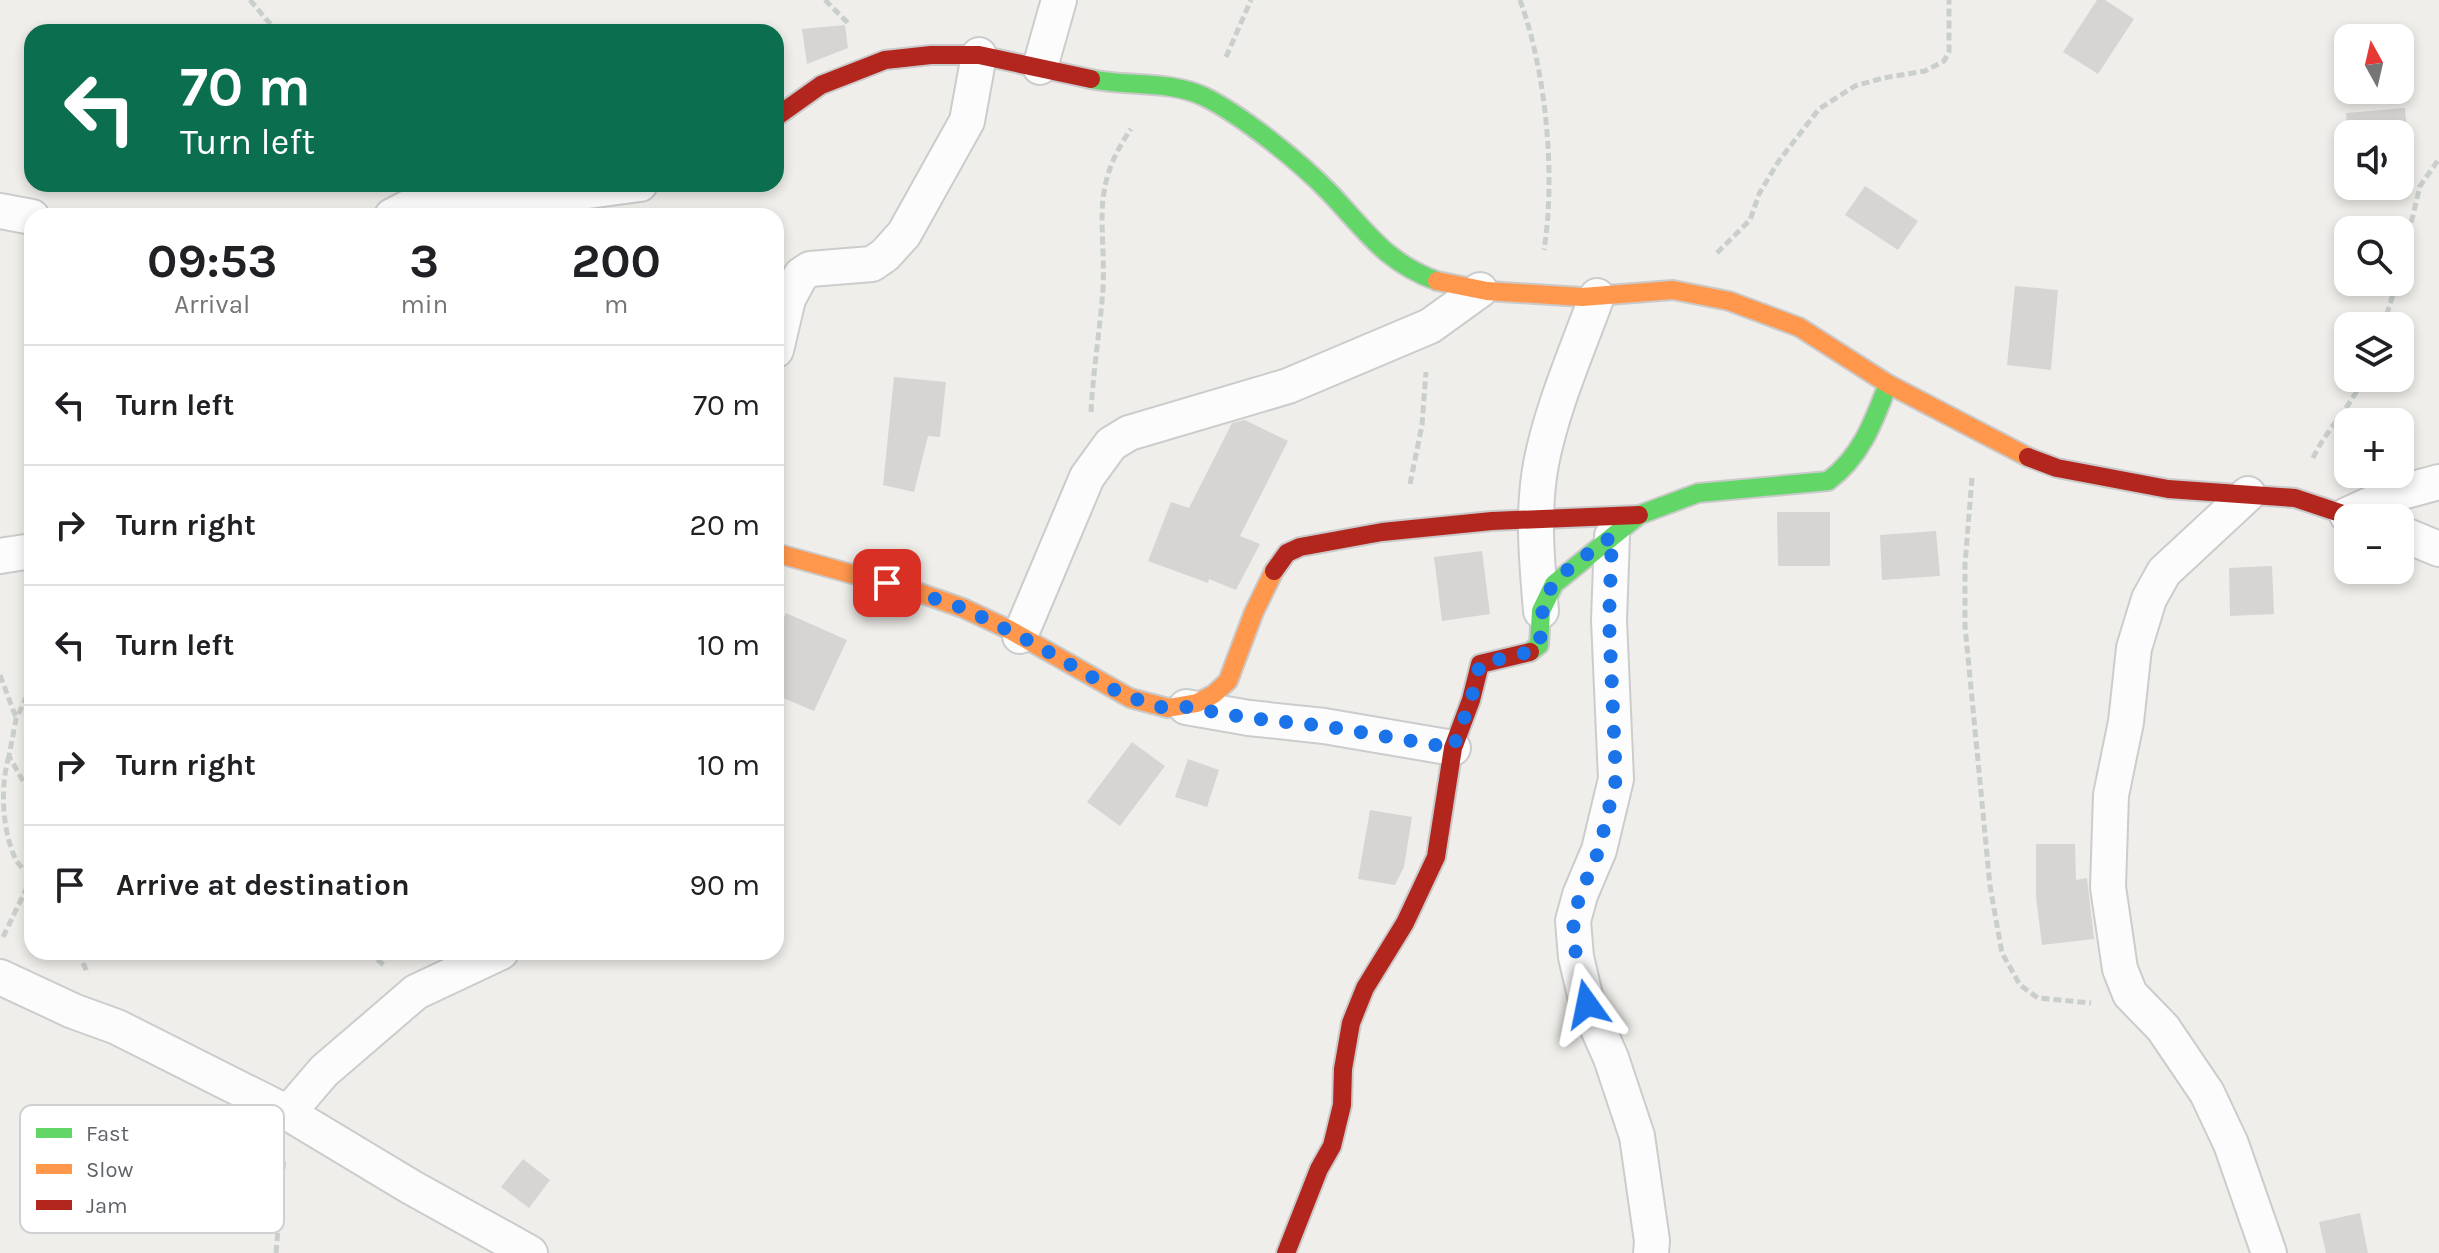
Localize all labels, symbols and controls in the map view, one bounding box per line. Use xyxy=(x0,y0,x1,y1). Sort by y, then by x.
north arrow xyxy=(2334,24,2414,104)
map controls xyxy=(2334,24,2414,584)
text: 70 m xyxy=(180,54,311,119)
icon: left xyxy=(48,56,152,160)
button: sound xyxy=(2334,120,2414,200)
text: Turn left xyxy=(180,121,315,163)
button: search xyxy=(2334,216,2414,296)
text: 09:53 xyxy=(147,233,277,289)
text: 3 xyxy=(409,233,439,289)
text: 200 xyxy=(571,233,661,289)
text: Arrival xyxy=(174,289,250,320)
text: min xyxy=(400,289,448,320)
text: m xyxy=(604,289,628,320)
button: layers xyxy=(2334,312,2414,392)
icon: left xyxy=(48,383,92,427)
text: Turn left xyxy=(116,387,234,423)
text: 70 m xyxy=(693,387,760,423)
button: + xyxy=(2334,408,2414,488)
icon: right xyxy=(48,503,92,547)
button: − xyxy=(2334,504,2414,584)
text: Turn right xyxy=(116,507,256,543)
text: 20 m xyxy=(690,507,760,543)
pin xyxy=(853,549,921,617)
icon: arrive xyxy=(865,561,909,605)
icon: left xyxy=(48,623,92,667)
text: Turn left xyxy=(116,627,234,663)
text: 10 m xyxy=(697,627,760,663)
icon: right xyxy=(48,743,92,787)
text: Turn right xyxy=(116,747,256,783)
text: 10 m xyxy=(697,747,760,783)
icon: arrive xyxy=(48,863,92,907)
text: Arrive at destination xyxy=(116,867,410,903)
text: 90 m xyxy=(690,867,760,903)
position arrow xyxy=(1545,962,1629,1046)
legend xyxy=(20,1105,284,1233)
text: Fast xyxy=(86,1121,129,1147)
text: Slow xyxy=(86,1157,133,1183)
text: Jam xyxy=(86,1193,128,1219)

